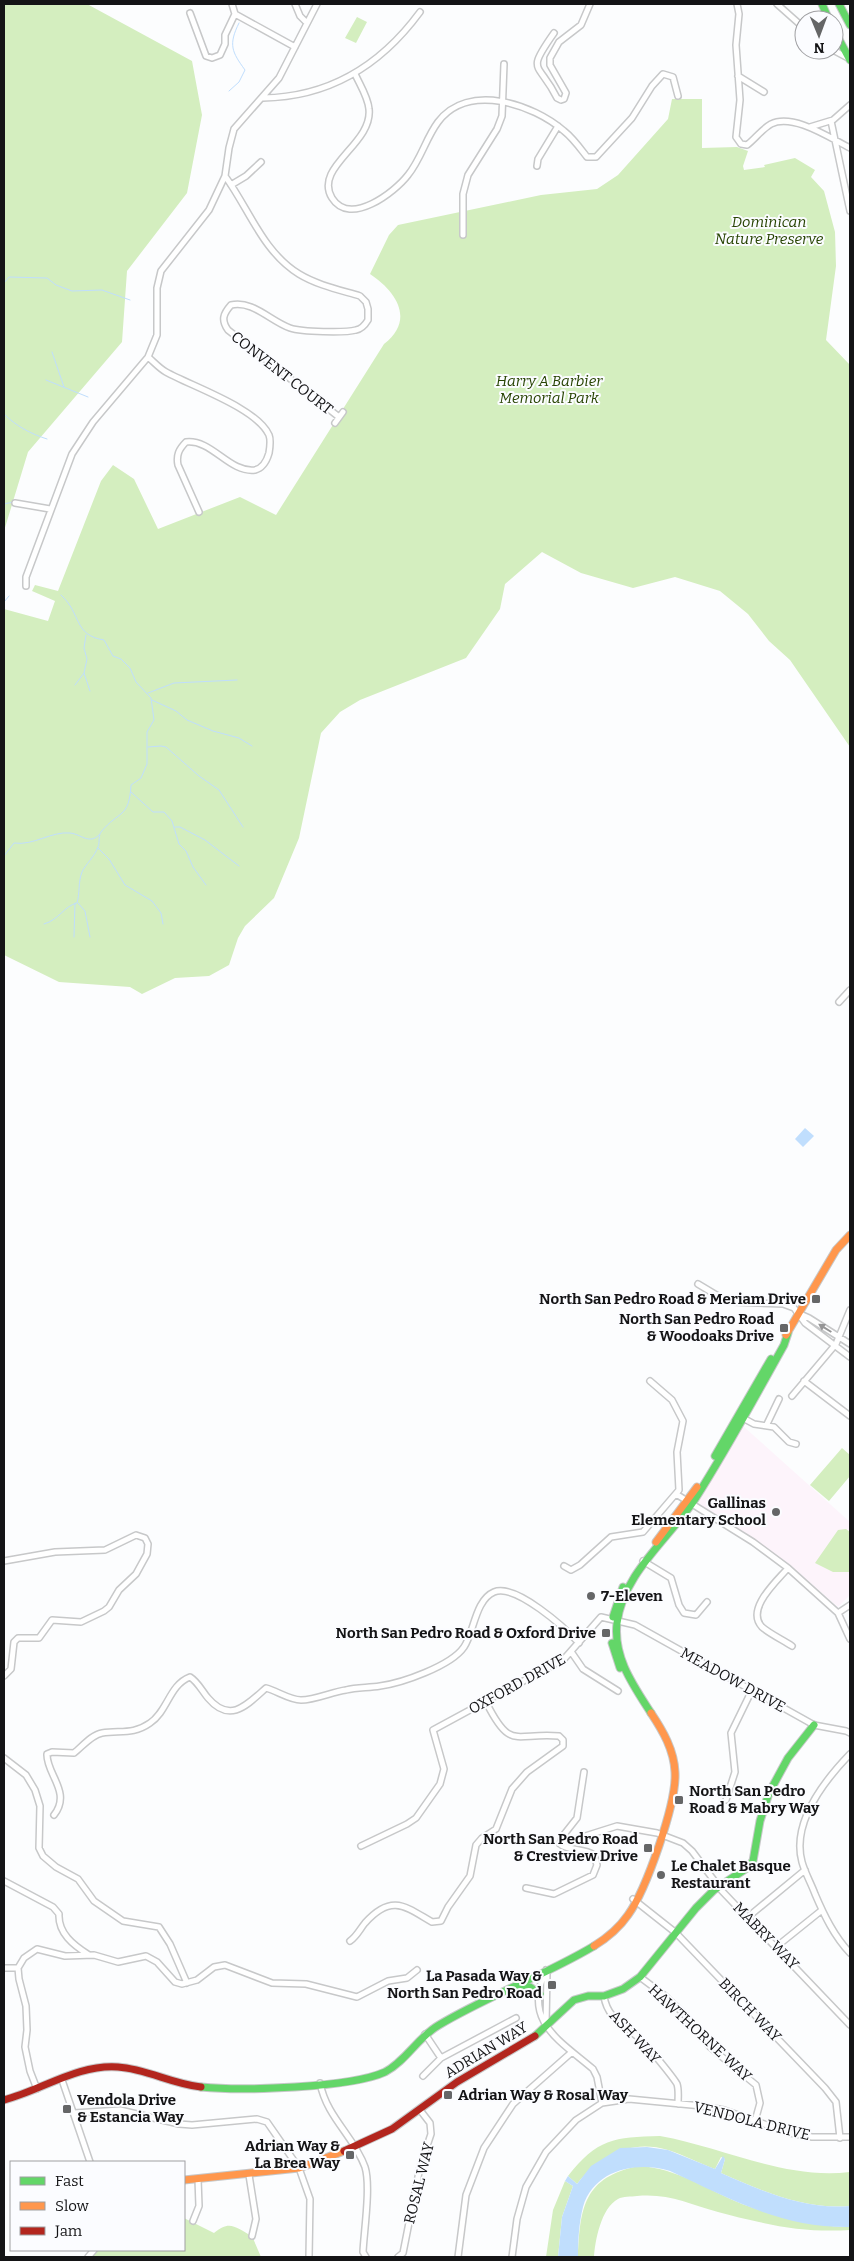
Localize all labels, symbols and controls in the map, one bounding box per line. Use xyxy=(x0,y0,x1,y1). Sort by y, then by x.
north arrow xyxy=(794,10,844,60)
text: N xyxy=(813,39,825,56)
park label: Dominican Nature Preserve xyxy=(715,213,824,248)
street label: CONVENT COURT xyxy=(227,328,337,419)
park label: Harry A Barbier Memorial Park xyxy=(496,372,603,407)
place label: North San Pedro Road & Meriam Drive xyxy=(539,1290,806,1308)
marker: North San Pedro Road & Meriam Drive xyxy=(810,1293,822,1305)
place label: North San Pedro Road & Woodoaks Drive xyxy=(619,1310,774,1345)
marker: North San Pedro Road & Woodoaks Drive xyxy=(778,1322,790,1334)
one-way arrow xyxy=(819,1323,832,1332)
place label: Gallinas Elementary School xyxy=(631,1494,766,1529)
marker: Gallinas Elementary School xyxy=(770,1506,782,1518)
place label: 7-Eleven xyxy=(601,1587,663,1605)
marker: 7-Eleven xyxy=(585,1590,597,1602)
place label: North San Pedro Road & Oxford Drive xyxy=(336,1624,596,1642)
marker: North San Pedro Road & Oxford Drive xyxy=(600,1627,612,1639)
street label: MEADOW DRIVE xyxy=(677,1644,789,1716)
street label: OXFORD DRIVE xyxy=(465,1650,569,1718)
place label: North San Pedro Road & Mabry Way xyxy=(689,1782,820,1817)
marker: North San Pedro Road & Mabry Way xyxy=(673,1794,685,1806)
place label: North San Pedro Road & Crestview Drive xyxy=(483,1830,638,1865)
marker: North San Pedro Road & Crestview Drive xyxy=(642,1842,654,1854)
place label: Le Chalet Basque Restaurant xyxy=(671,1857,791,1892)
marker: Le Chalet Basque Restaurant xyxy=(655,1869,667,1881)
street label: MABRY WAY xyxy=(729,1898,803,1974)
place label: La Pasada Way & North San Pedro Road xyxy=(387,1967,542,2002)
street label: BIRCH WAY xyxy=(715,1974,785,2046)
marker: La Pasada Way & North San Pedro Road xyxy=(546,1979,558,1991)
street label: HAWTHORNE WAY xyxy=(645,1981,756,2086)
street label: ASH WAY xyxy=(606,2006,665,2068)
street label: ADRIAN WAY xyxy=(441,2018,531,2082)
place label: Adrian Way & Rosal Way xyxy=(458,2086,629,2104)
marker: Adrian Way & Rosal Way xyxy=(442,2089,454,2101)
place label: Vendola Drive & Estancia Way xyxy=(77,2091,185,2126)
street label: VENDOLA DRIVE xyxy=(692,2098,812,2144)
marker: Vendola Drive & Estancia Way xyxy=(61,2103,73,2115)
place label: Adrian Way & La Brea Way xyxy=(245,2137,341,2172)
street label: ROSAL WAY xyxy=(400,2140,438,2226)
marker: Adrian Way & La Brea Way xyxy=(344,2149,356,2161)
legend xyxy=(10,2161,185,2251)
text: Fast xyxy=(55,2172,84,2190)
text: Slow xyxy=(55,2197,90,2215)
text: Jam xyxy=(54,2222,83,2240)

